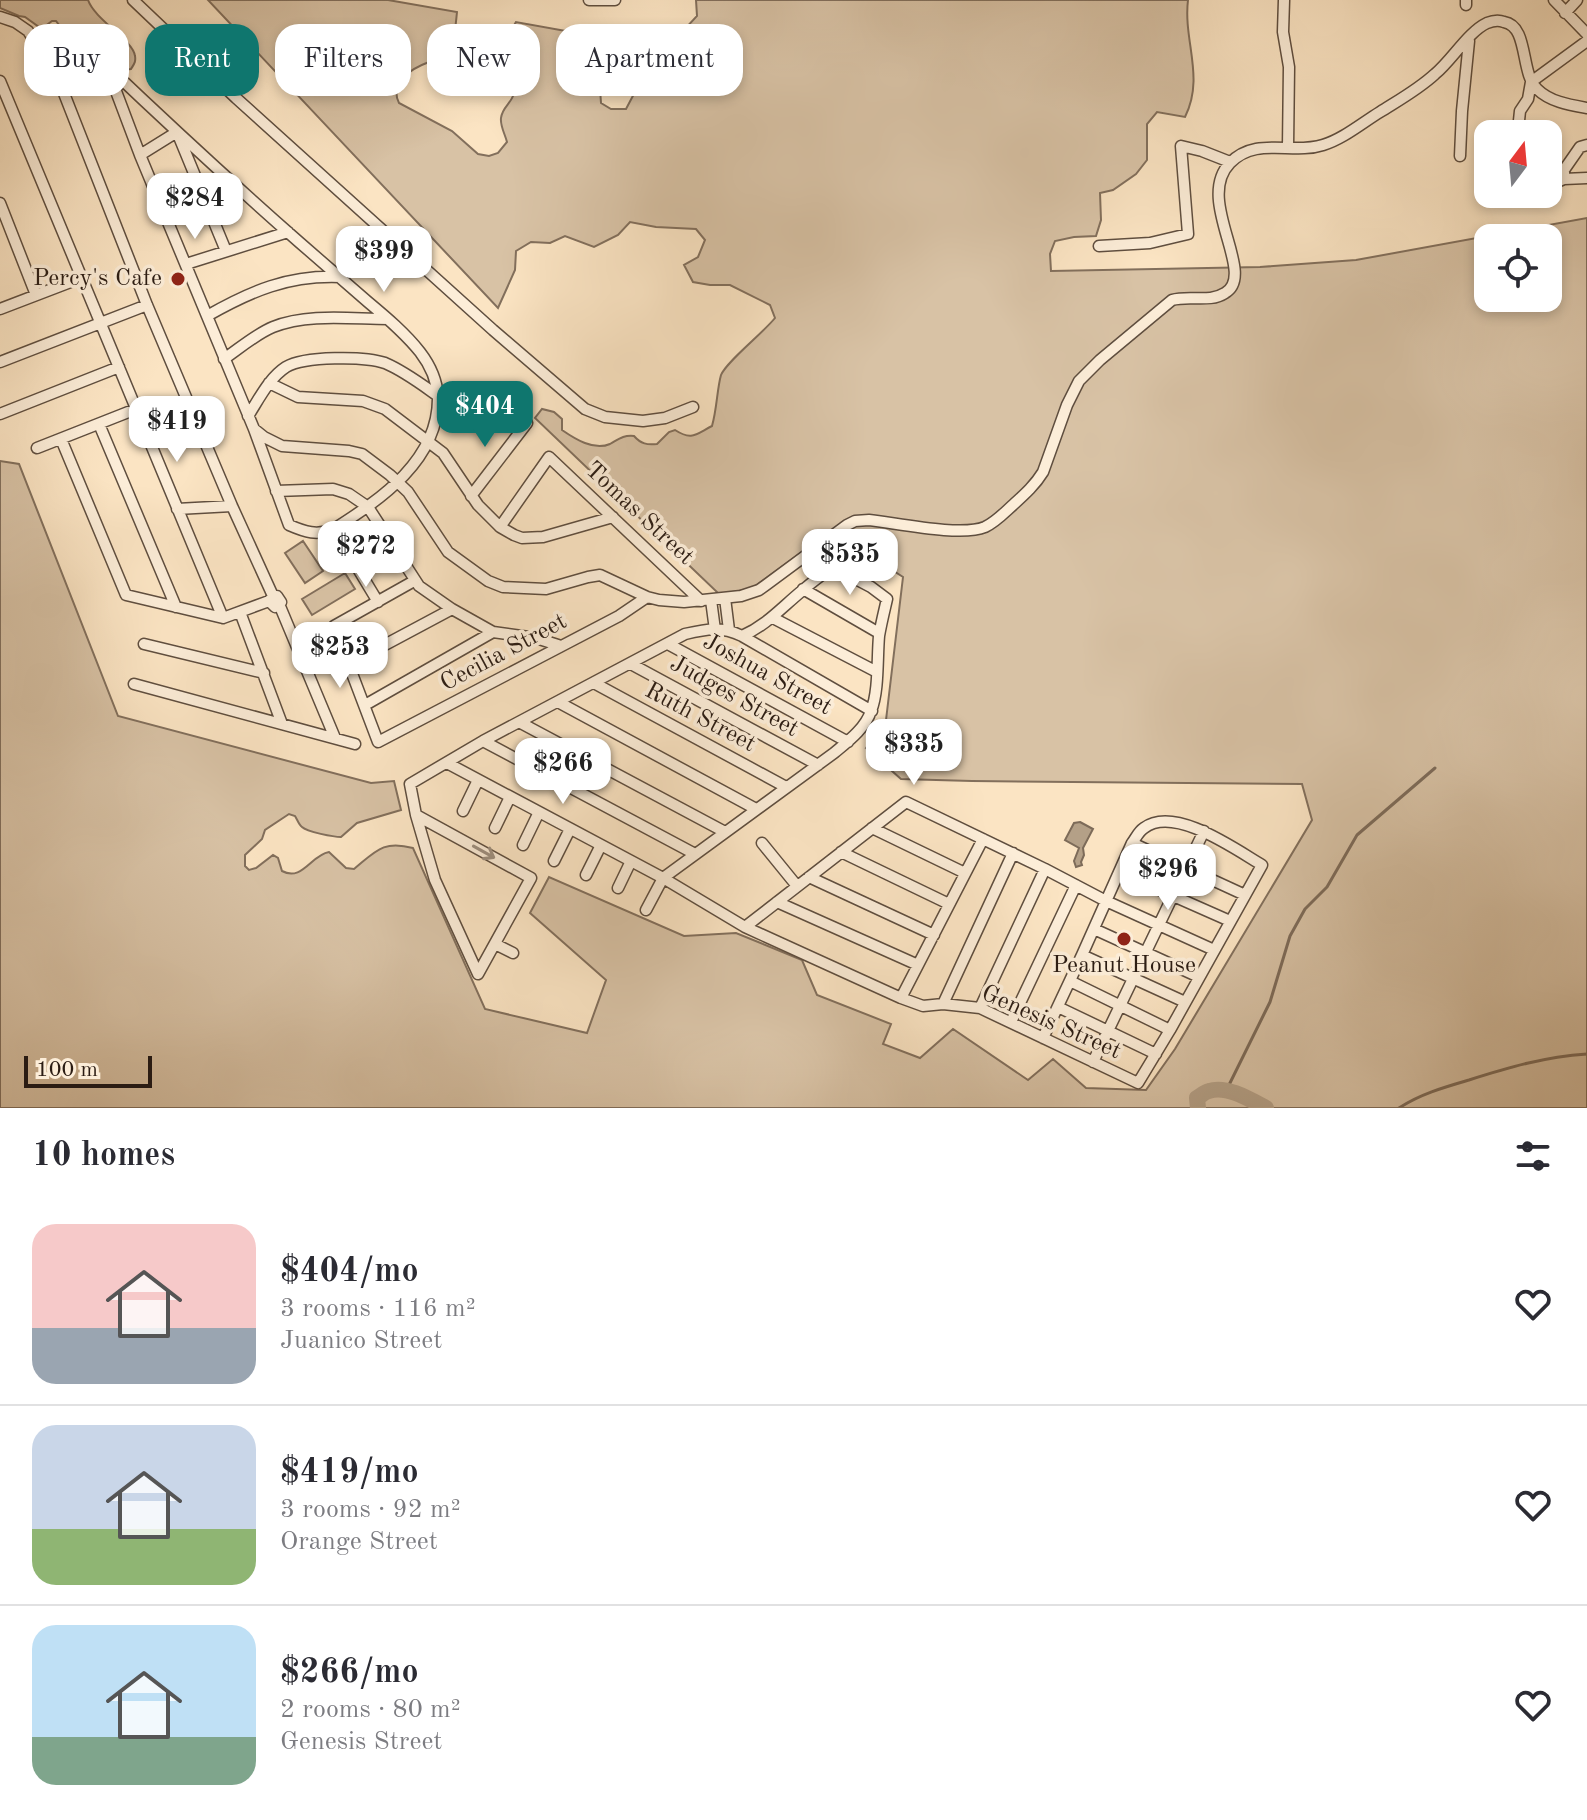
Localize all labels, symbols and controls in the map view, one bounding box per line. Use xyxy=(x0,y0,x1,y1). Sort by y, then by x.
chip: Buy xyxy=(24,24,129,96)
chip: Rent xyxy=(145,24,259,96)
chip: Filters xyxy=(275,24,411,96)
chip: New xyxy=(427,24,540,96)
chip: Apartment xyxy=(556,24,743,96)
north arrow xyxy=(1474,120,1562,208)
map controls xyxy=(1474,120,1562,312)
pin: $284 xyxy=(148,173,242,241)
text: $284 xyxy=(165,186,225,212)
button: locate xyxy=(1474,224,1562,312)
pin: $399 xyxy=(337,226,431,294)
text: $399 xyxy=(354,239,414,265)
place label: Percy's Cafe xyxy=(33,267,162,291)
marker: Percy's Cafe xyxy=(169,270,187,288)
pin: $404 xyxy=(438,381,532,449)
text: $404 xyxy=(455,394,515,420)
pin: $419 xyxy=(130,396,224,464)
text: $419 xyxy=(147,409,207,435)
street label: Tomas Street xyxy=(580,458,698,570)
pin: $272 xyxy=(319,521,413,589)
pin: $535 xyxy=(803,529,897,597)
text: $272 xyxy=(336,534,396,560)
text: $535 xyxy=(820,542,880,568)
street label: Cecilia Street xyxy=(437,610,571,696)
pin: $253 xyxy=(293,622,387,690)
street label: Joshua Street xyxy=(699,630,835,720)
text: $253 xyxy=(310,635,370,661)
street label: Judges Street xyxy=(666,652,802,742)
street label: Ruth Street xyxy=(641,679,759,757)
pin: $335 xyxy=(867,719,961,787)
text: $335 xyxy=(884,732,944,758)
pin: $266 xyxy=(516,738,610,806)
text: $266 xyxy=(533,751,593,777)
one-way arrow xyxy=(472,844,495,860)
pin: $296 xyxy=(1121,844,1215,912)
text: $296 xyxy=(1138,857,1198,883)
marker: Peanut House xyxy=(1115,930,1133,948)
place label: Peanut House xyxy=(1052,954,1196,978)
street label: Genesis Street xyxy=(978,982,1124,1064)
scale bar xyxy=(24,1052,152,1088)
text: 100 m xyxy=(36,1059,98,1081)
icon: filters xyxy=(1511,1134,1555,1178)
text: 10 homes xyxy=(32,1139,175,1173)
text: $404/mo xyxy=(280,1255,419,1289)
icon: home xyxy=(96,1256,192,1352)
icon: heart xyxy=(1511,1282,1555,1326)
text: 3 rooms · 116 m² xyxy=(280,1296,476,1322)
text: Juanico Street xyxy=(280,1328,442,1354)
text: $419/mo xyxy=(280,1456,419,1490)
icon: home xyxy=(96,1457,192,1553)
icon: heart xyxy=(1511,1483,1555,1527)
text: 3 rooms · 92 m² xyxy=(280,1497,461,1523)
text: Orange Street xyxy=(280,1529,438,1555)
text: $266/mo xyxy=(280,1656,419,1690)
icon: home xyxy=(96,1657,192,1753)
icon: heart xyxy=(1511,1683,1555,1727)
text: 2 rooms · 80 m² xyxy=(280,1697,461,1723)
text: Genesis Street xyxy=(280,1729,442,1755)

